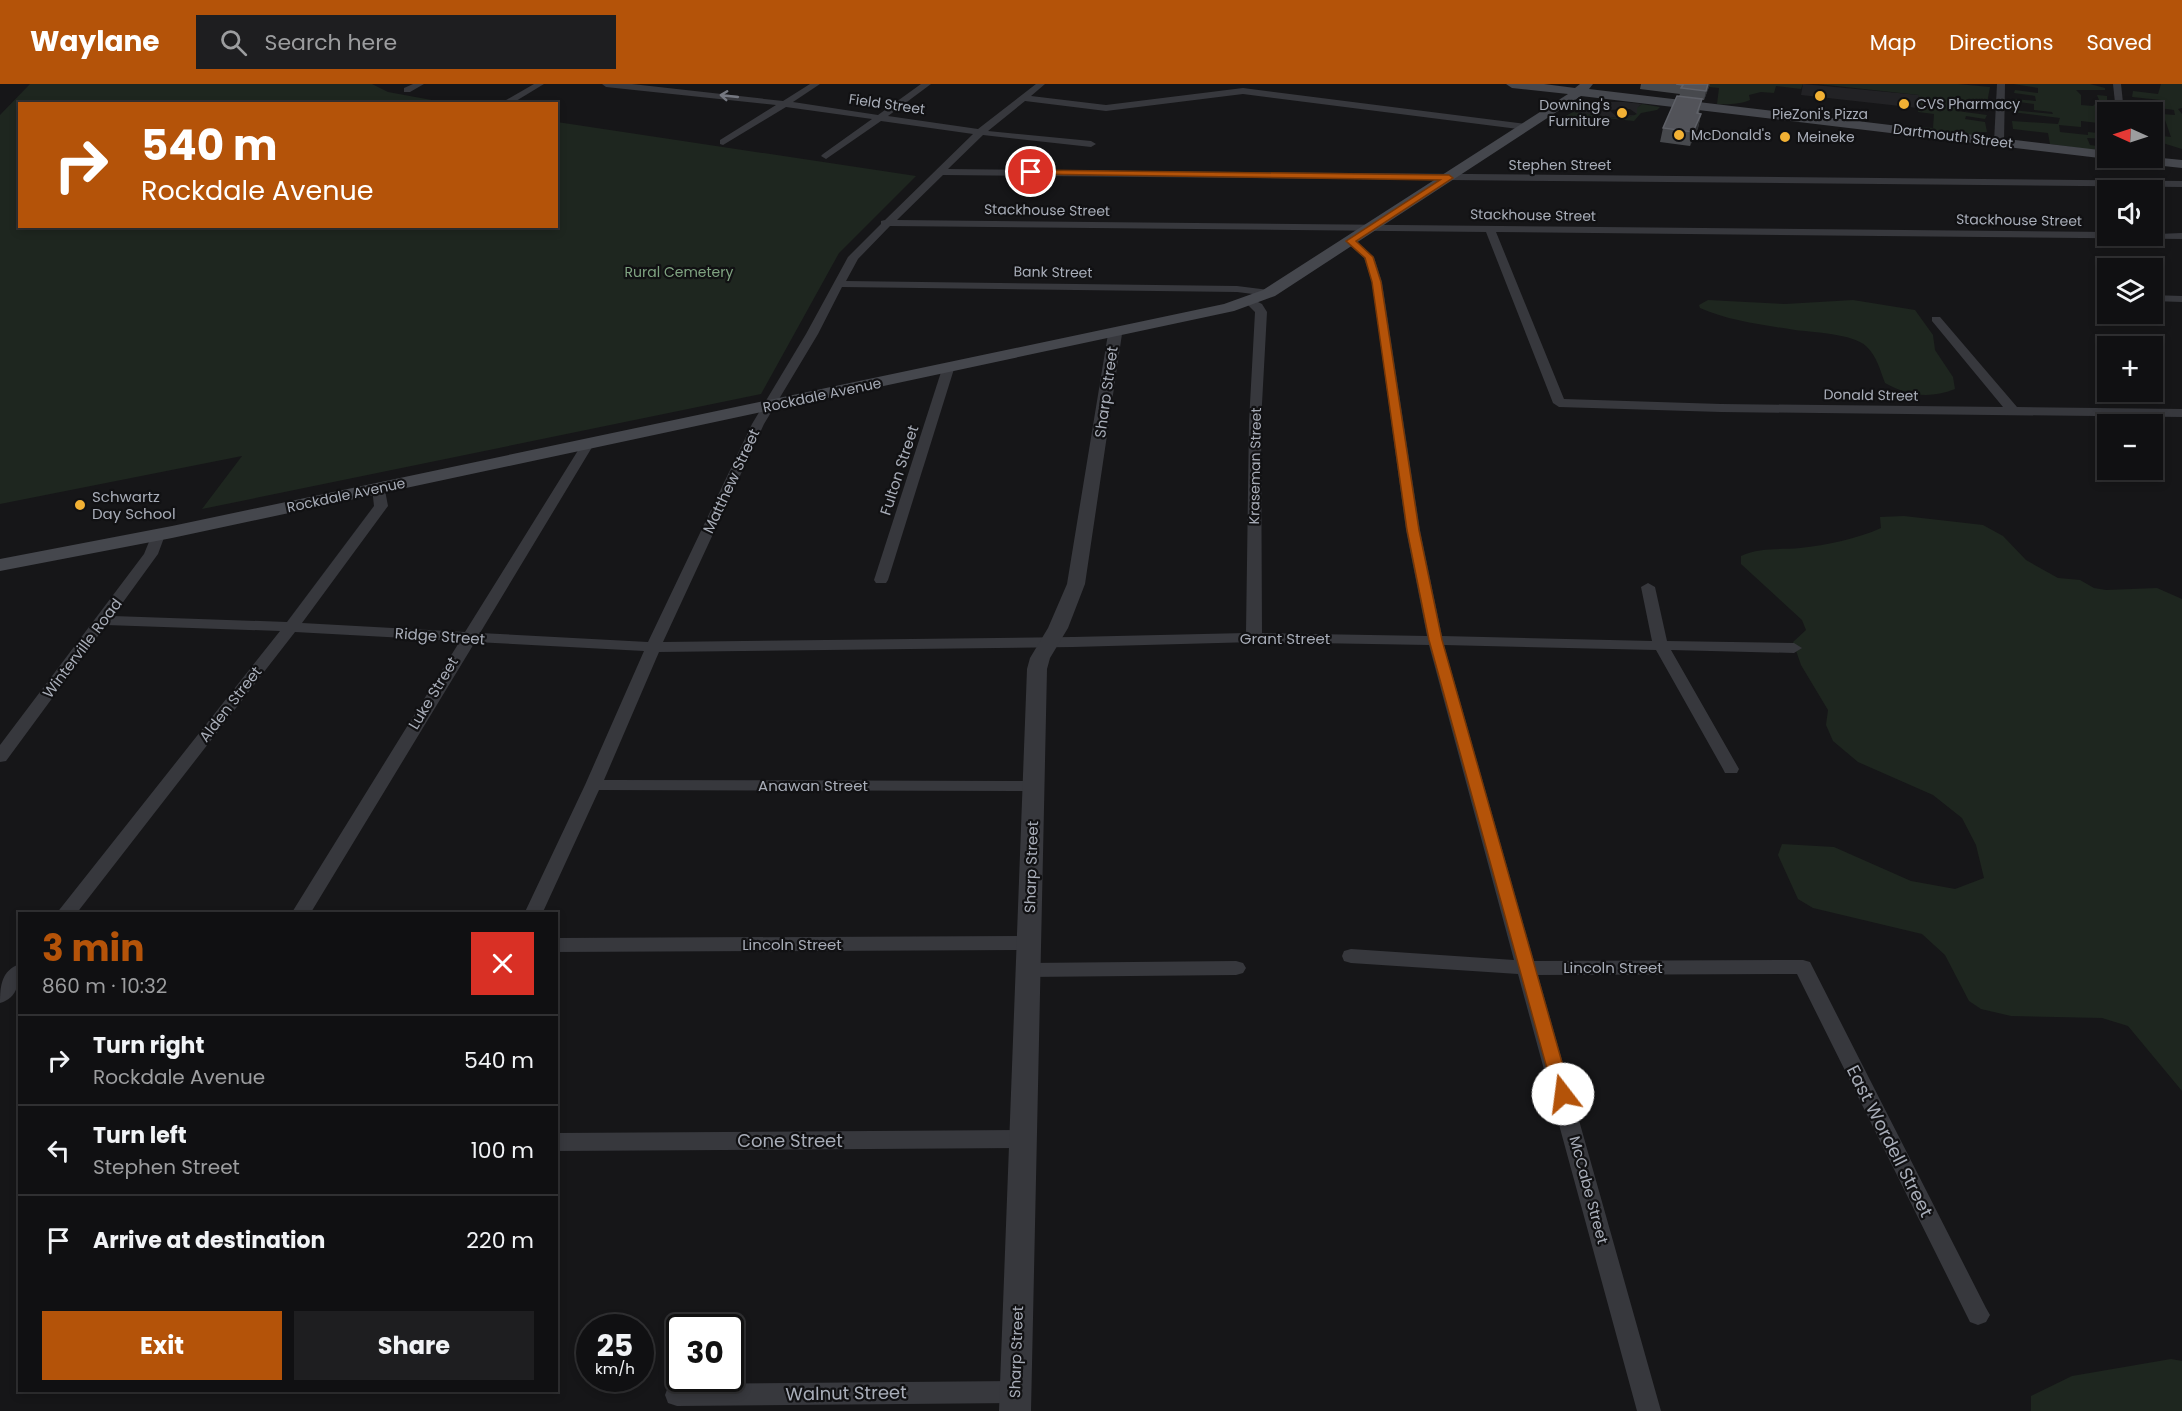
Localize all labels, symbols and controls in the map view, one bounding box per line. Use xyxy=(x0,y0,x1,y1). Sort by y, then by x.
search box xyxy=(196,15,616,69)
text: Waylane xyxy=(30,22,160,61)
icon: search xyxy=(217,26,250,59)
text: Search here xyxy=(265,27,397,58)
text: Map xyxy=(1870,28,1916,57)
text: Directions xyxy=(1949,28,2053,57)
text: Saved xyxy=(2086,28,2152,57)
street label: Field Street xyxy=(848,89,926,119)
marker: PieZoni's Pizza xyxy=(1813,89,1827,103)
one-way arrow xyxy=(720,90,739,101)
place label: CVS Pharmacy xyxy=(1916,94,2020,114)
place label: Downing's Furniture xyxy=(1539,95,1610,131)
marker: CVS Pharmacy xyxy=(1897,97,1911,111)
north arrow xyxy=(2097,102,2163,168)
map controls xyxy=(2097,102,2163,480)
place label: PieZoni's Pizza xyxy=(1772,104,1868,124)
marker: Downing's Furniture xyxy=(1615,106,1629,120)
text: 540 m xyxy=(141,116,278,175)
street label: Dartmouth Street xyxy=(1892,119,2014,153)
place label: McDonald's xyxy=(1691,125,1771,145)
icon: right xyxy=(42,126,120,204)
place label: Meineke xyxy=(1797,127,1855,147)
marker: McDonald's xyxy=(1672,128,1686,142)
marker: Meineke xyxy=(1778,130,1792,144)
pin xyxy=(1005,146,1056,197)
icon: arrive xyxy=(1014,155,1047,188)
street label: Stephen Street xyxy=(1509,155,1611,175)
text: Rockdale Avenue xyxy=(141,172,373,209)
button: sound xyxy=(2097,180,2163,246)
street label: Stackhouse Street xyxy=(984,199,1110,221)
street label: Stackhouse Street xyxy=(1470,204,1596,226)
street label: Stackhouse Street xyxy=(1956,209,2082,231)
button: layers xyxy=(2097,258,2163,324)
street label: Bank Street xyxy=(1013,261,1093,283)
park label: Rural Cemetery xyxy=(625,262,734,282)
button: + xyxy=(2097,336,2163,402)
street label: Sharp Street xyxy=(1089,345,1123,439)
street label: Rockdale Avenue xyxy=(761,373,883,417)
street label: Donald Street xyxy=(1823,384,1919,406)
street label: Kraseman Street xyxy=(1244,408,1266,524)
button: − xyxy=(2097,414,2163,480)
street label: Fulton Street xyxy=(875,422,923,518)
street label: Matthew Street xyxy=(698,425,764,537)
street label: Rockdale Avenue xyxy=(285,473,407,517)
place label: Schwartz Day School xyxy=(92,486,176,524)
marker: Schwartz Day School xyxy=(73,498,87,512)
street label: Winterville Road xyxy=(37,594,127,702)
street label: Ridge Street xyxy=(394,622,486,650)
street label: Grant Street xyxy=(1240,628,1330,649)
street label: Luke Street xyxy=(403,653,463,733)
street label: Alden Street xyxy=(194,662,266,746)
street label: Anawan Street xyxy=(758,775,868,796)
street label: Sharp Street xyxy=(1019,821,1043,913)
text: 3 min xyxy=(42,923,144,974)
button: close xyxy=(471,932,534,995)
street label: Lincoln Street xyxy=(742,934,842,955)
street label: Lincoln Street xyxy=(1563,957,1663,978)
text: 860 m · 10:32 xyxy=(42,972,167,1000)
text: Turn right xyxy=(93,1030,204,1061)
icon: right xyxy=(42,1044,75,1077)
text: 540 m xyxy=(464,1045,534,1076)
street label: East Wordell Street xyxy=(1841,1061,1939,1221)
position arrow xyxy=(1531,1062,1595,1126)
text: Rockdale Avenue xyxy=(93,1063,265,1091)
text: Turn left xyxy=(93,1120,187,1151)
street label: Cone Street xyxy=(737,1128,843,1153)
icon: left xyxy=(42,1134,75,1167)
street label: McCabe Street xyxy=(1564,1134,1614,1246)
text: 100 m xyxy=(471,1135,534,1166)
text: Stephen Street xyxy=(93,1153,240,1181)
icon: arrive xyxy=(42,1224,75,1257)
text: Arrive at destination xyxy=(93,1225,325,1256)
text: 220 m xyxy=(466,1225,534,1256)
street label: Sharp Street xyxy=(1004,1306,1028,1398)
button: Exit xyxy=(42,1311,282,1380)
button: Share xyxy=(294,1311,534,1380)
speed limit sign: 30 xyxy=(666,1314,744,1392)
text: 25 xyxy=(597,1324,633,1367)
text: km/h xyxy=(595,1358,635,1379)
street label: Walnut Street xyxy=(785,1379,907,1407)

